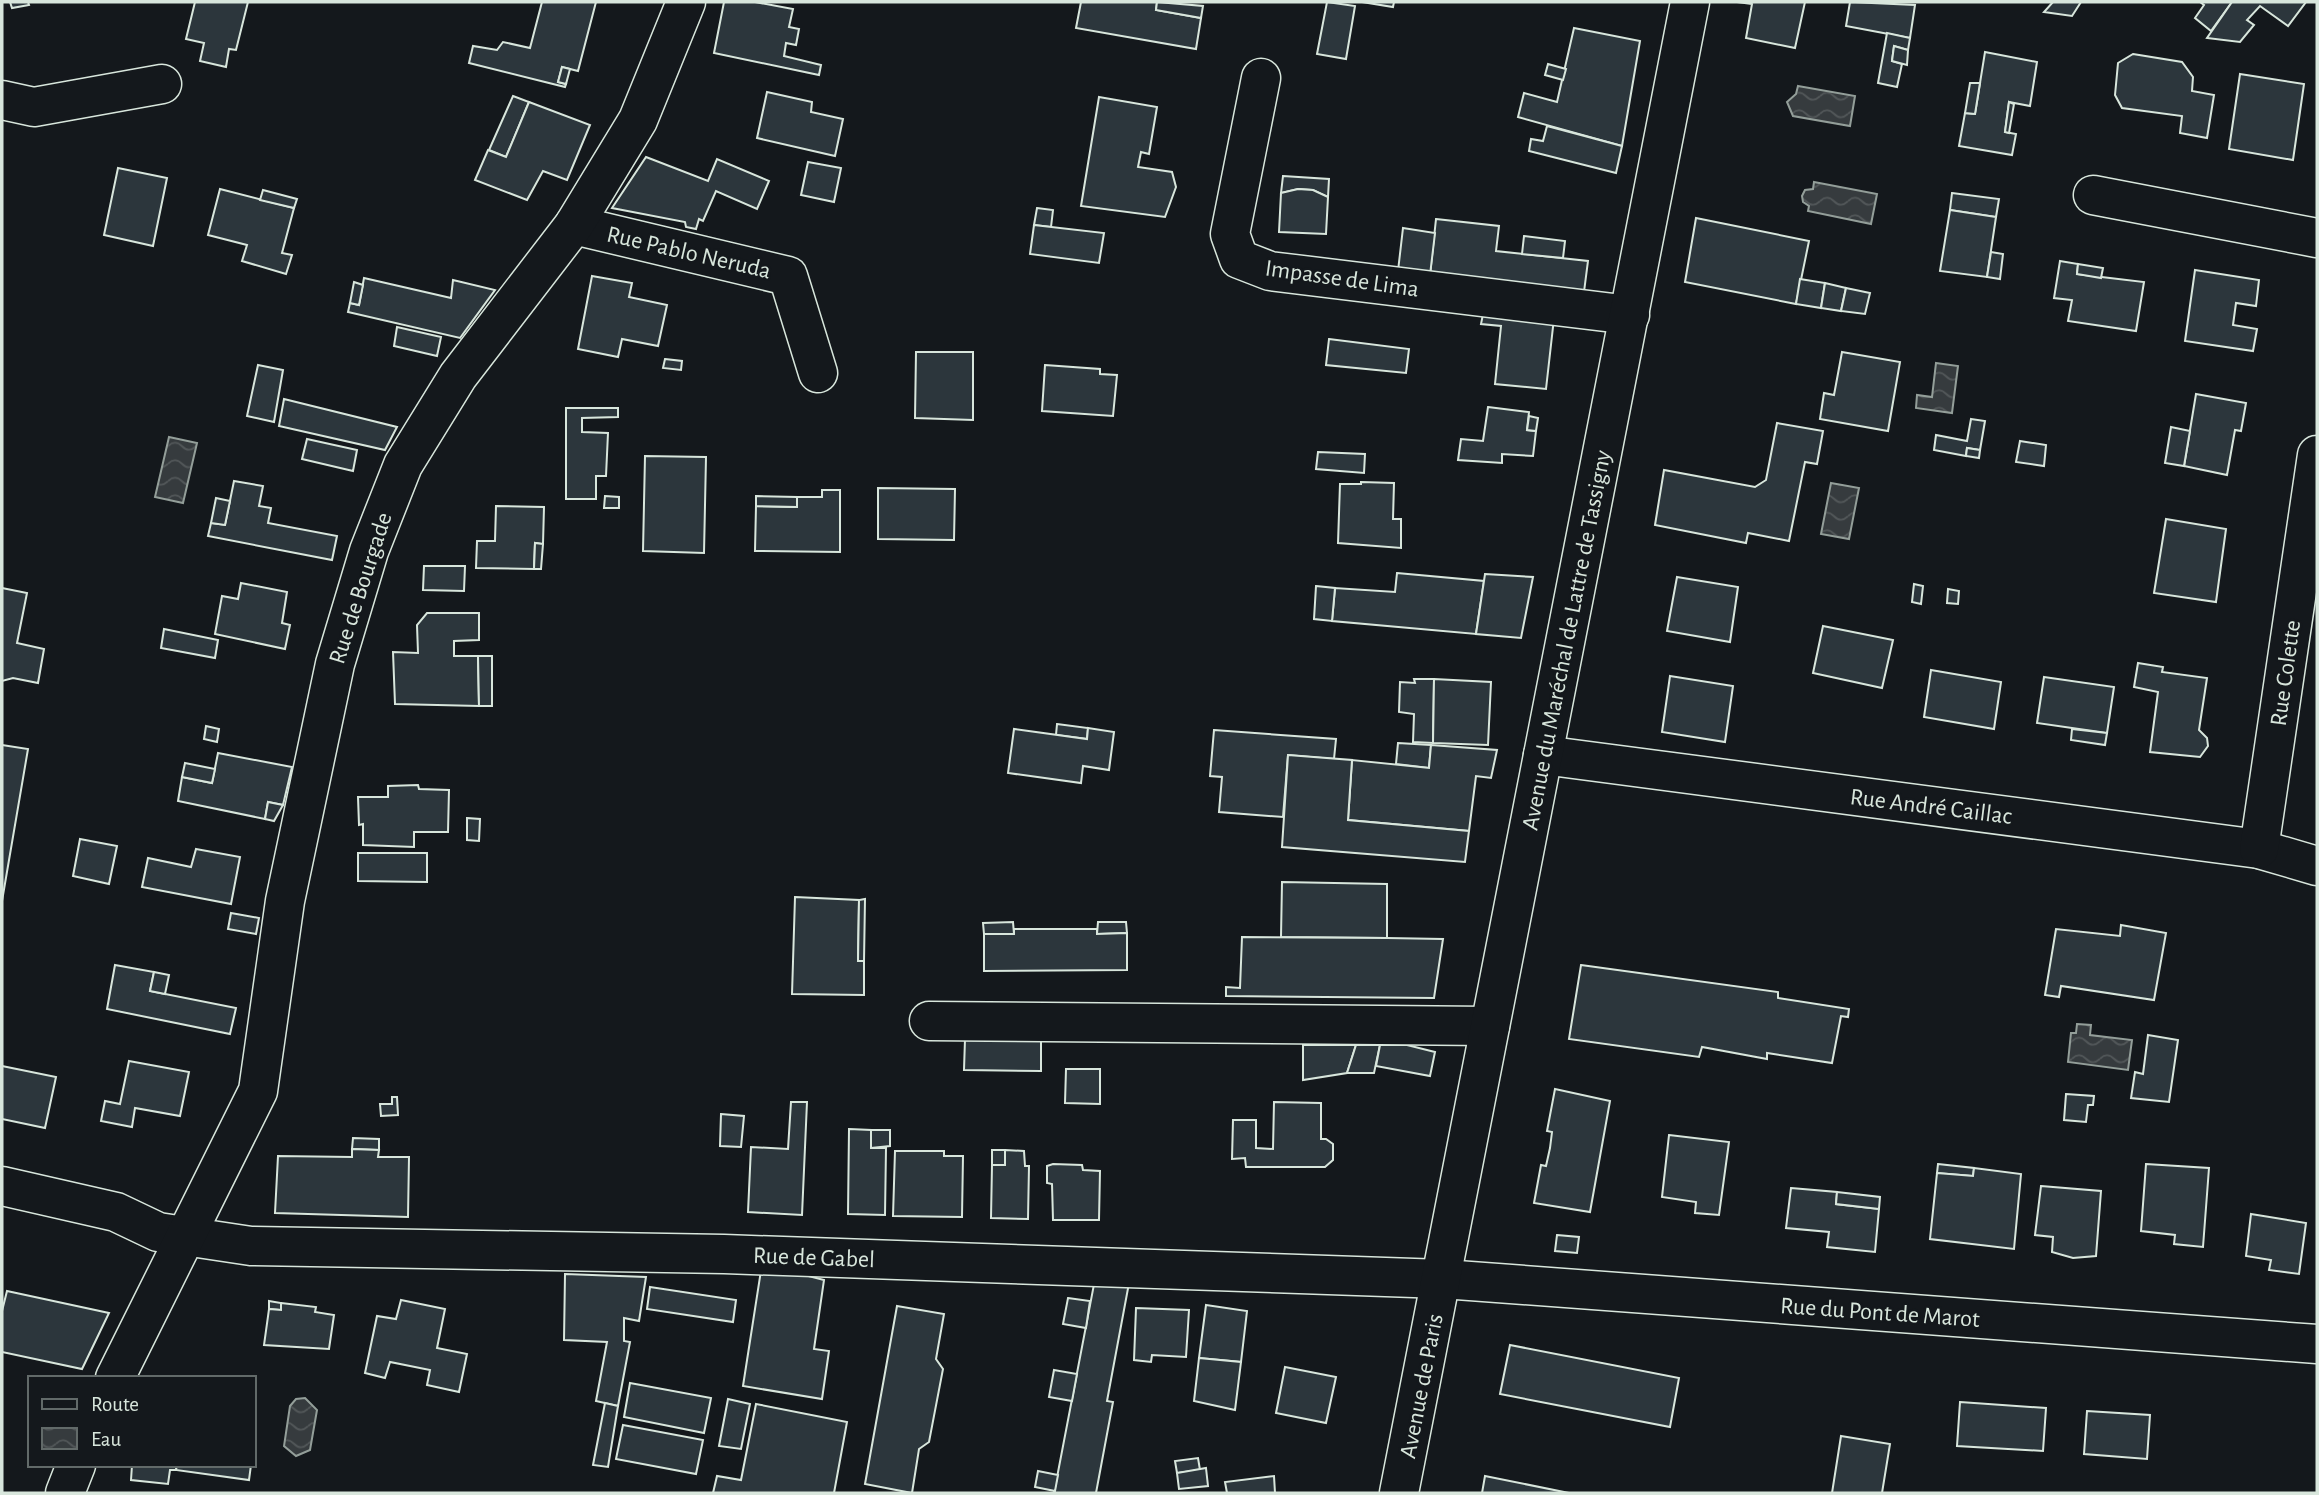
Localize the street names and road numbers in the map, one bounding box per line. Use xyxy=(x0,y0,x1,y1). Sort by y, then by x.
street label: Rue Pablo Neruda xyxy=(604,222,773,284)
street label: Impasse de Lima xyxy=(1263,256,1420,302)
street label: Avenue du Maréchal de Lattre de Tassigny xyxy=(1518,448,1616,832)
street label: Rue de Bourgade xyxy=(325,510,397,667)
street label: Rue Colette xyxy=(2267,619,2305,728)
street label: Rue André Caillac xyxy=(1849,785,2013,829)
street label: Rue de Gabel xyxy=(753,1244,875,1272)
street label: Rue du Pont de Marot xyxy=(1779,1294,1981,1332)
street label: Avenue de Paris xyxy=(1396,1312,1448,1460)

